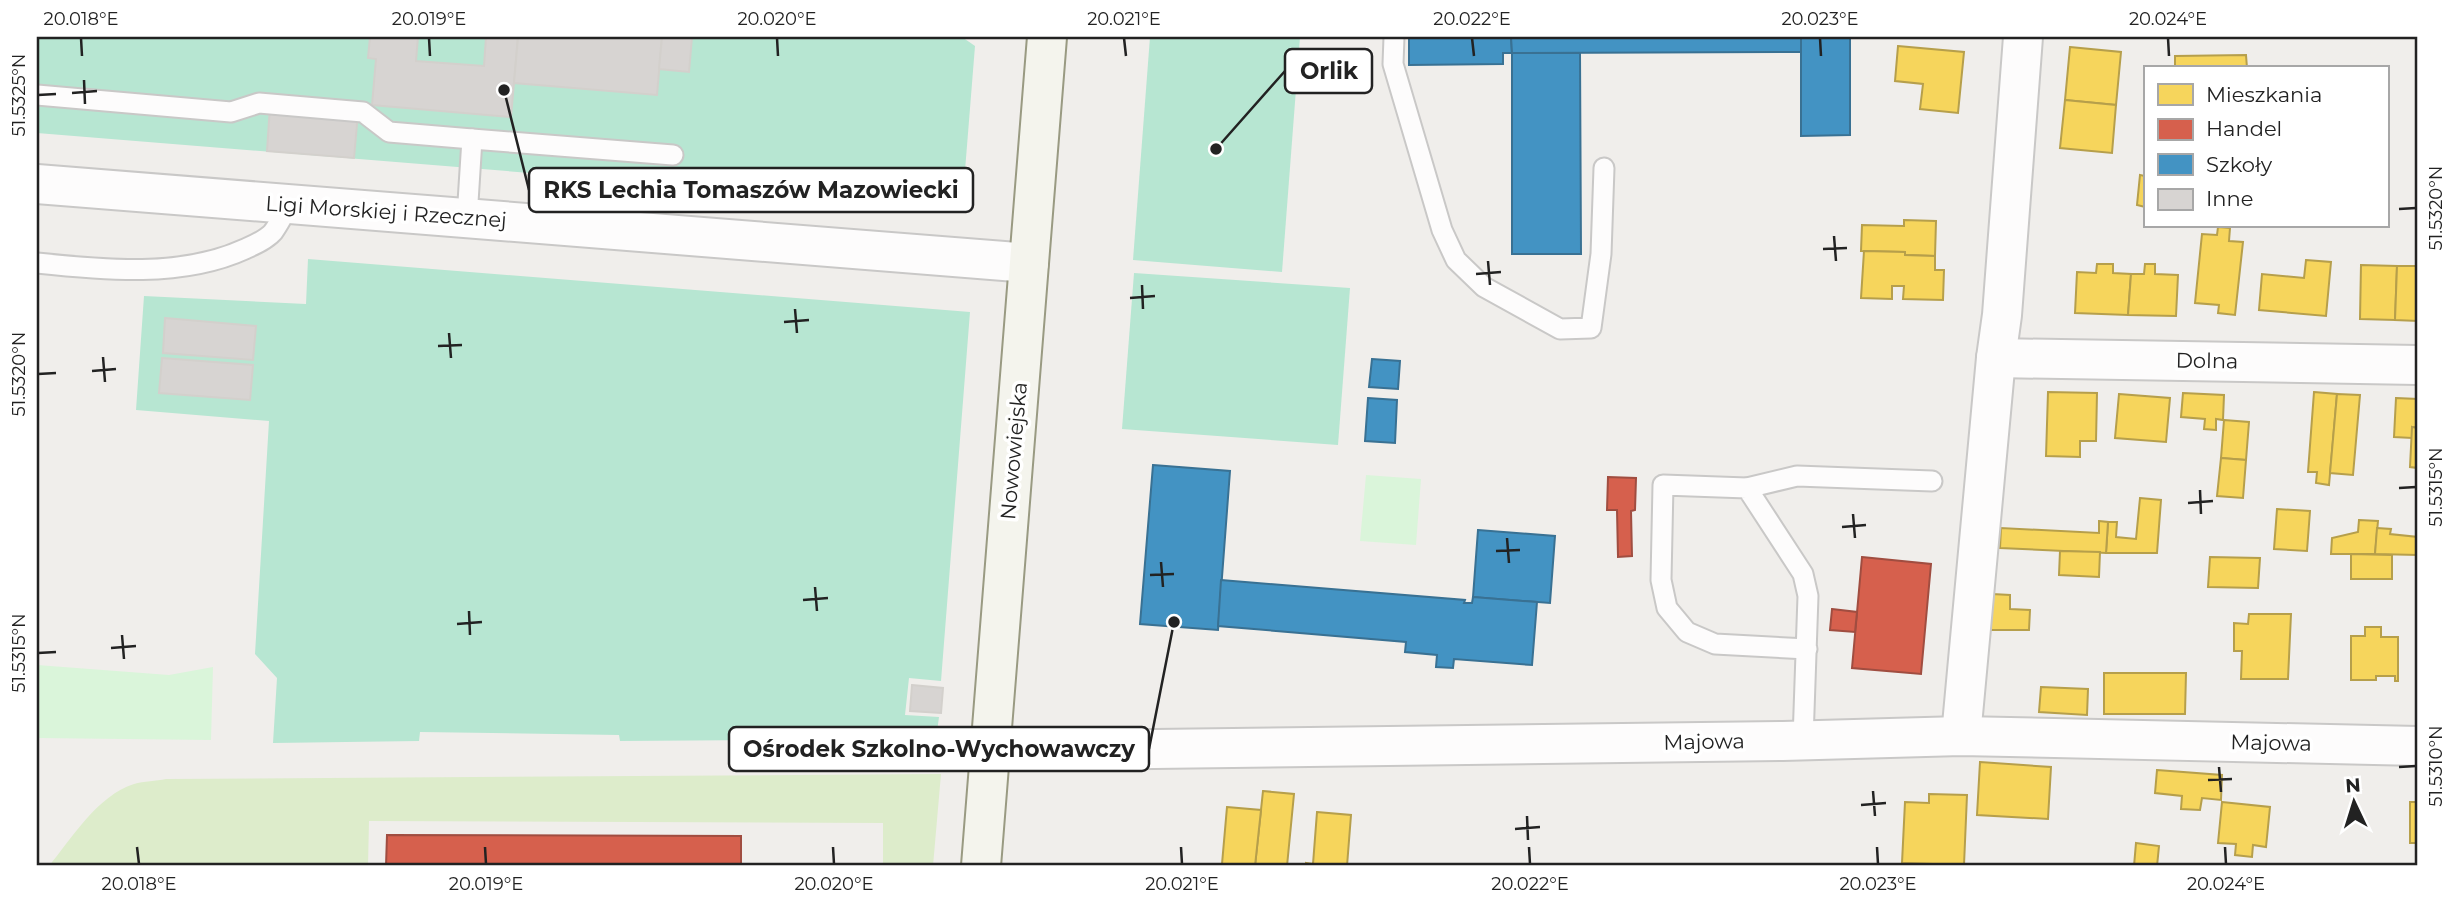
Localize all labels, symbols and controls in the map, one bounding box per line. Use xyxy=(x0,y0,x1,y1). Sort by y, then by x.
text: 20.018°E xyxy=(44,8,119,30)
text: 20.019°E xyxy=(392,8,466,30)
text: 20.020°E xyxy=(737,8,817,30)
text: 20.021°E xyxy=(1087,8,1161,30)
text: 20.022°E xyxy=(1433,8,1511,30)
text: 20.023°E xyxy=(1781,8,1859,30)
text: 20.024°E xyxy=(2129,8,2207,30)
callout: Orlik xyxy=(1285,49,1372,93)
text: 51.5325°N xyxy=(8,54,30,136)
text: Orlik xyxy=(1300,57,1359,85)
legend xyxy=(2144,66,2388,228)
text: Mieszkania xyxy=(2206,82,2322,107)
text: Handel xyxy=(2206,116,2282,141)
text: Szkoły xyxy=(2206,152,2273,177)
text: 51.5320°N xyxy=(2425,166,2447,250)
callout: RKS Lechia Tomaszów Mazowiecki xyxy=(529,168,973,212)
text: RKS Lechia Tomaszów Mazowiecki xyxy=(543,176,959,204)
text: Inne xyxy=(2206,186,2253,211)
street label: Ligi Morskiej i Rzecznej xyxy=(265,191,508,232)
text: 51.5320°N xyxy=(8,332,30,416)
street label: Dolna xyxy=(2175,347,2239,374)
street label: Nowowiejska xyxy=(995,381,1032,521)
text: 51.5315°N xyxy=(2425,447,2447,527)
text: 51.5315°N xyxy=(8,613,30,693)
text: 51.5310°N xyxy=(2425,725,2447,807)
callout: Ośrodek Szkolno-Wychowawczy xyxy=(729,727,1149,771)
street label: Majowa xyxy=(1663,728,1745,755)
street label: Majowa xyxy=(2230,729,2312,756)
text: Ośrodek Szkolno-Wychowawczy xyxy=(743,735,1135,763)
north arrow xyxy=(2318,766,2388,836)
text: N xyxy=(2344,774,2361,798)
text: 20.018°E xyxy=(102,873,177,895)
text: 20.019°E xyxy=(449,873,523,895)
text: 20.020°E xyxy=(794,873,874,895)
text: 20.021°E xyxy=(1145,873,1219,895)
text: 20.022°E xyxy=(1491,873,1569,895)
text: 20.023°E xyxy=(1839,873,1917,895)
text: 20.024°E xyxy=(2187,873,2265,895)

